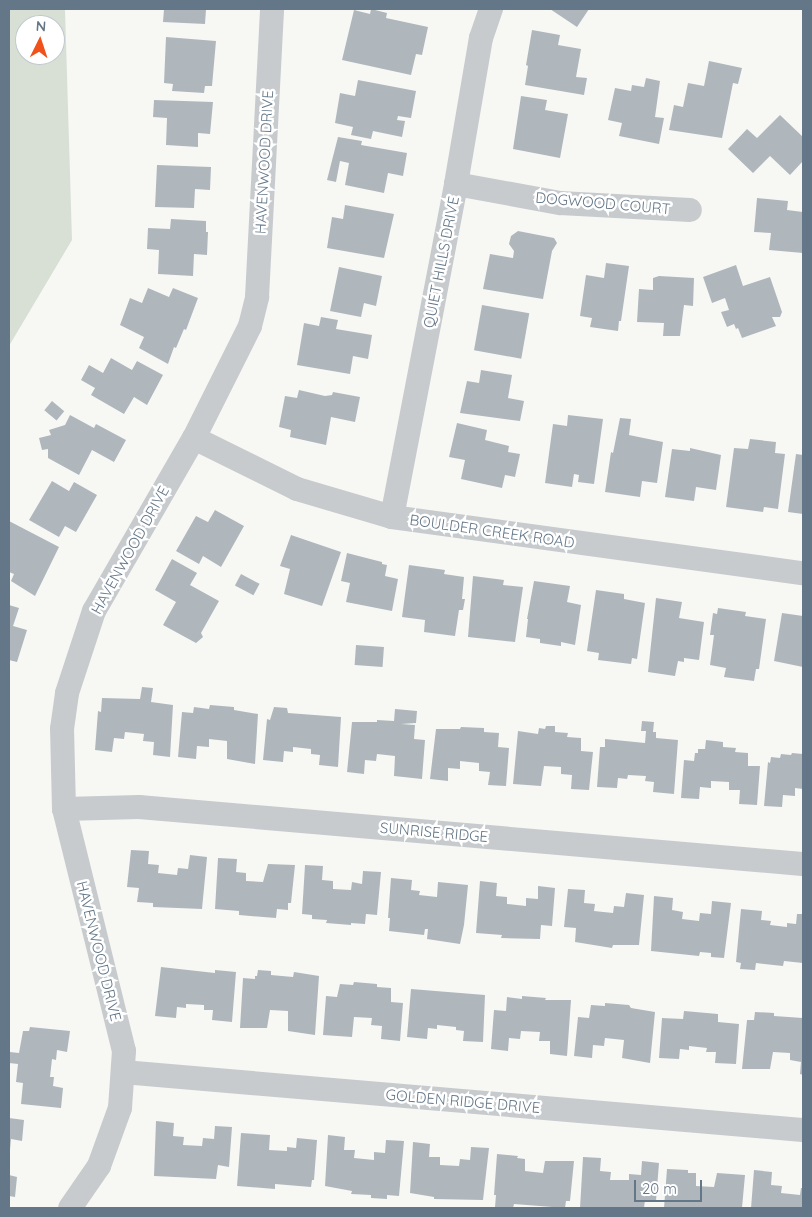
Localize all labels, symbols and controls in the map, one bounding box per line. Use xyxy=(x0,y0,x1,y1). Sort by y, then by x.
north arrow xyxy=(15,15,65,65)
text: N xyxy=(35,17,47,35)
street label: HAVENWOOD DRIVE xyxy=(251,90,277,234)
street label: DOGWOOD COURT xyxy=(535,188,671,218)
street label: QUIET HILLS DRIVE xyxy=(419,195,463,329)
street label: HAVENWOOD DRIVE xyxy=(87,483,173,617)
street label: BOULDER CREEK ROAD xyxy=(408,511,576,551)
street label: SUNRISE RIDGE xyxy=(379,818,489,846)
street label: HAVENWOOD DRIVE xyxy=(73,879,125,1023)
street label: GOLDEN RIDGE DRIVE xyxy=(385,1085,541,1117)
scale bar xyxy=(637,1170,704,1202)
text: 20 m xyxy=(642,1179,677,1198)

